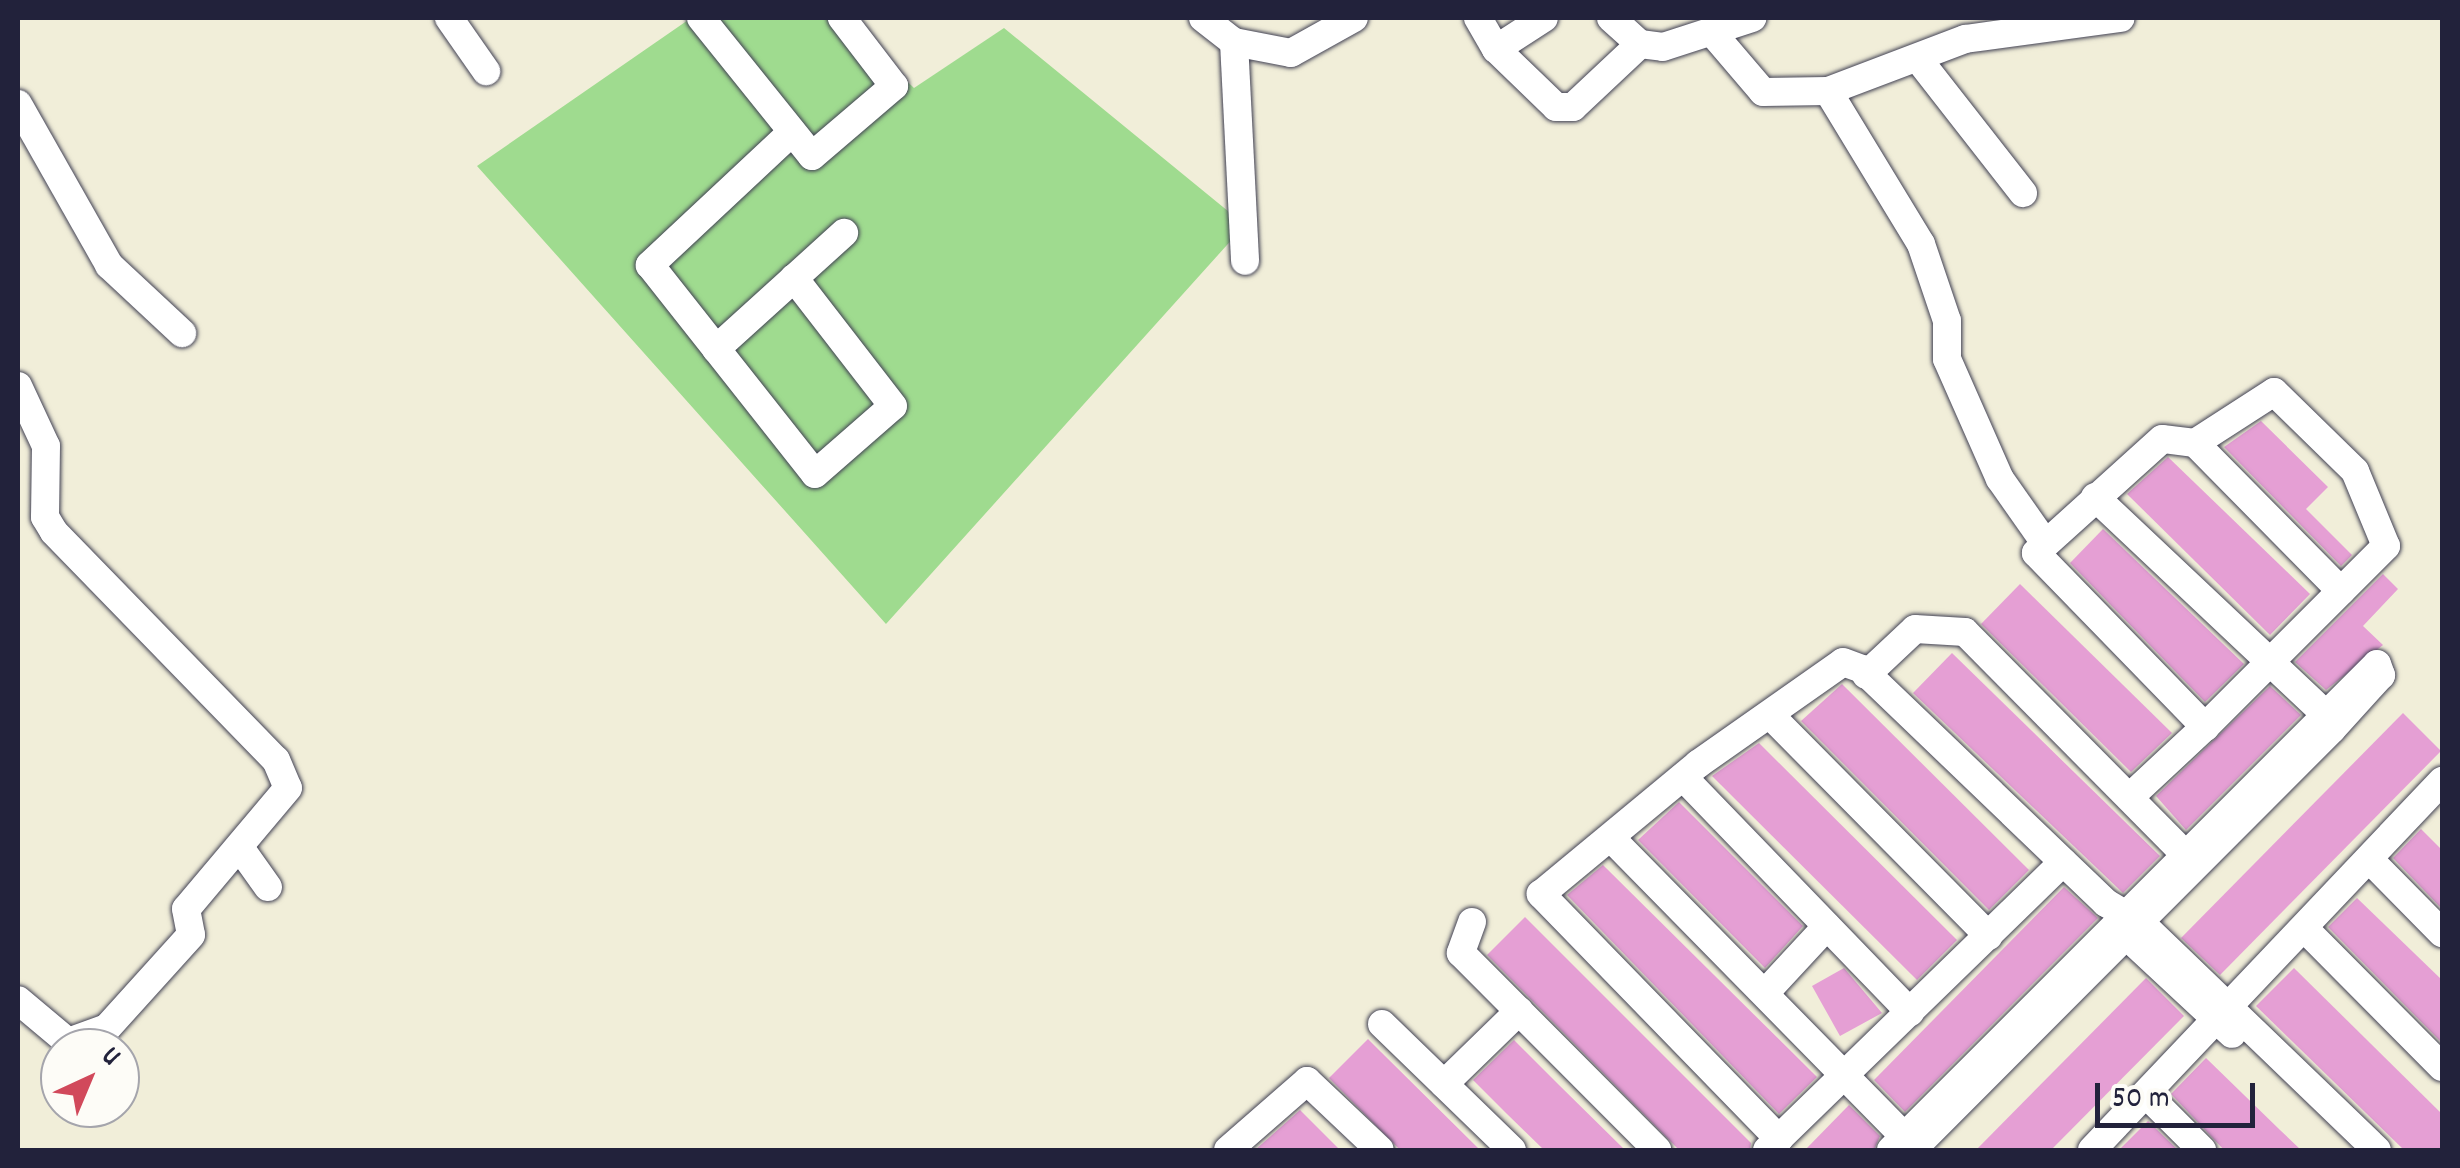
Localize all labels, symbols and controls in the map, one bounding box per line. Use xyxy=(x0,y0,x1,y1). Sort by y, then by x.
north arrow xyxy=(40,1028,140,1128)
text: U xyxy=(91,1039,128,1077)
scale bar xyxy=(2100,1063,2260,1125)
text: 50 m xyxy=(2112,1079,2170,1122)

